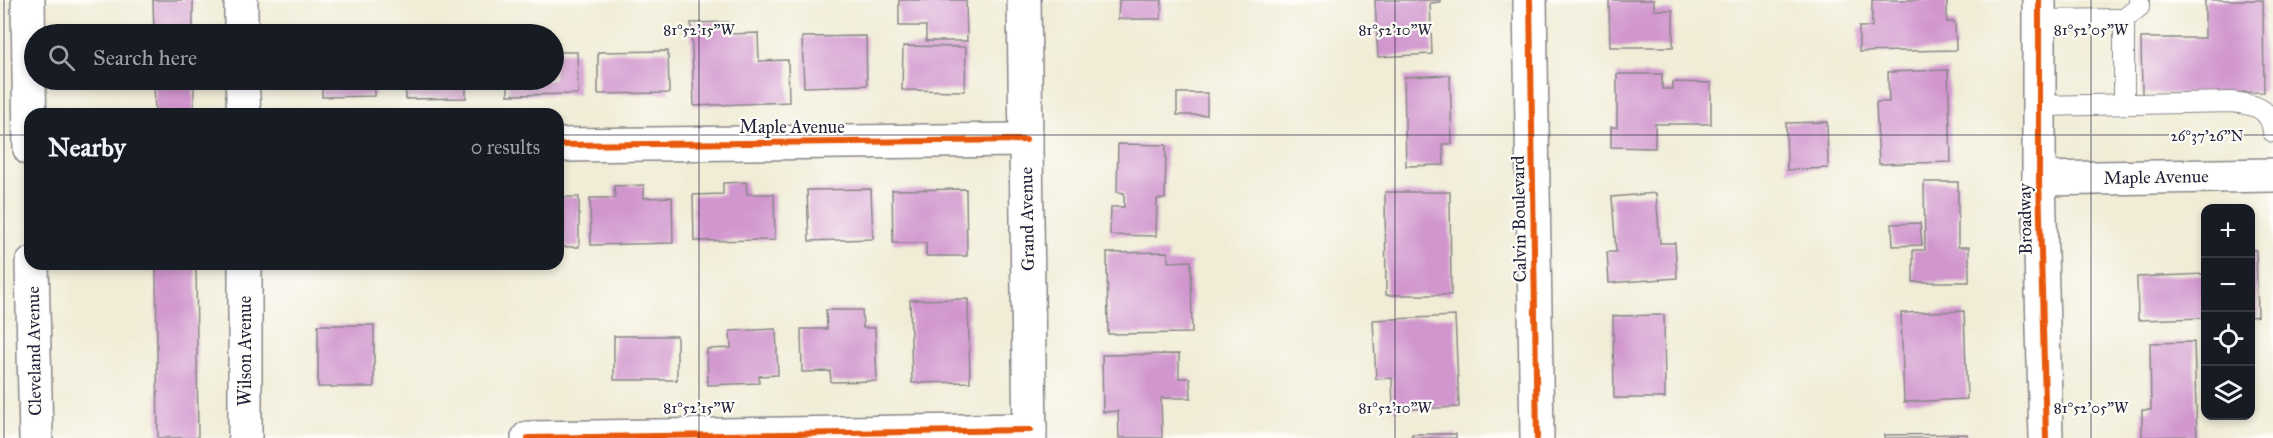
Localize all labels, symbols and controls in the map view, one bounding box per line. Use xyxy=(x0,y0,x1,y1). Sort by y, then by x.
text: 81°52'15"W xyxy=(663,21,735,39)
text: 81°52'10"W xyxy=(1358,21,1432,39)
text: 81°52'05"W xyxy=(2054,21,2129,39)
search box xyxy=(24,24,564,90)
icon: search xyxy=(45,41,78,74)
text: Search here xyxy=(93,44,197,71)
street label: Maple Avenue xyxy=(739,116,845,138)
text: 26°37'26"N xyxy=(2170,127,2244,145)
text: Nearby xyxy=(48,131,126,163)
text: 0 results xyxy=(471,135,540,159)
street label: Calvin Boulevard xyxy=(1507,155,1531,283)
street label: Maple Avenue xyxy=(2103,165,2209,189)
street label: Grand Avenue xyxy=(1015,167,1039,271)
street label: Broadway xyxy=(2013,182,2037,255)
map controls xyxy=(2201,204,2255,420)
button: + xyxy=(2201,204,2255,258)
button: − xyxy=(2201,258,2255,312)
street label: Cleveland Avenue xyxy=(22,286,46,416)
street label: Wilson Avenue xyxy=(234,296,256,406)
button: locate xyxy=(2201,312,2255,366)
button: layers xyxy=(2201,366,2255,420)
text: 81°52'15"W xyxy=(663,399,735,417)
text: 81°52'10"W xyxy=(1358,399,1432,417)
text: 81°52'05"W xyxy=(2054,399,2129,417)

